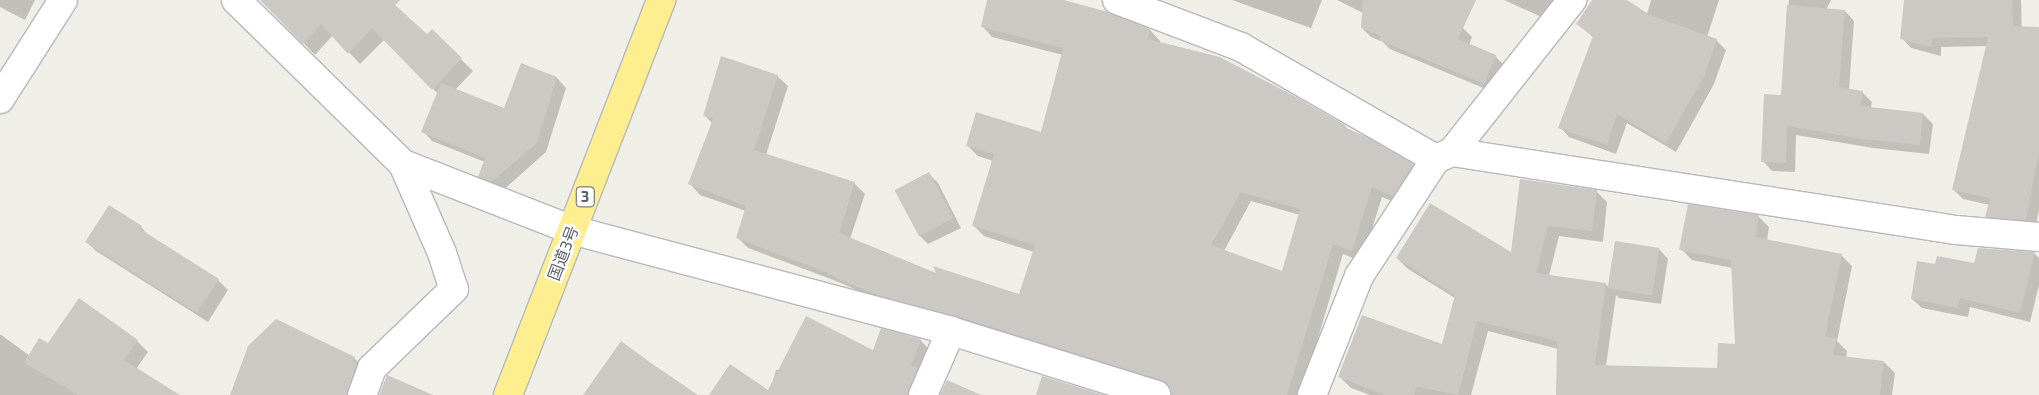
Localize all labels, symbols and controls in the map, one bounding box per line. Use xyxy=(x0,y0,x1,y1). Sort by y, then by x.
road number: 3 xyxy=(575,184,595,210)
street label: 国道3号 xyxy=(544,223,582,283)

